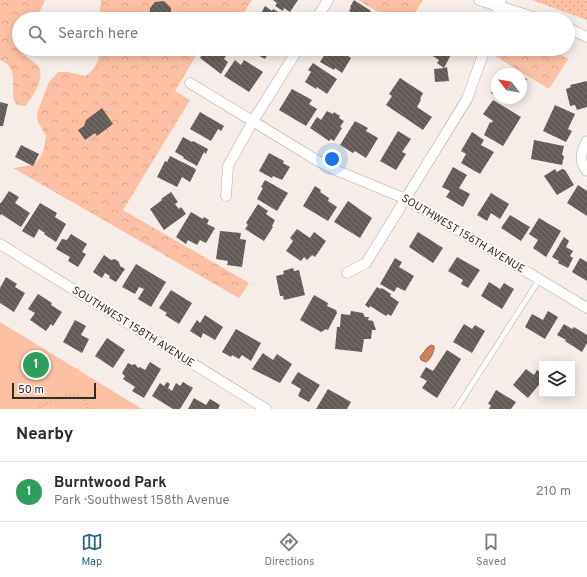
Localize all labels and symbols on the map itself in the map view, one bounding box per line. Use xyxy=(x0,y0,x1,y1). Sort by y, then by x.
north arrow xyxy=(491,68,527,104)
your location xyxy=(322,149,342,169)
street label: SOUTHWEST 156TH AVENUE xyxy=(399,191,527,277)
street label: SOUTHWEST 158TH AVENUE xyxy=(69,283,197,371)
pin: 1 xyxy=(23,350,49,380)
scale bar xyxy=(12,381,96,400)

